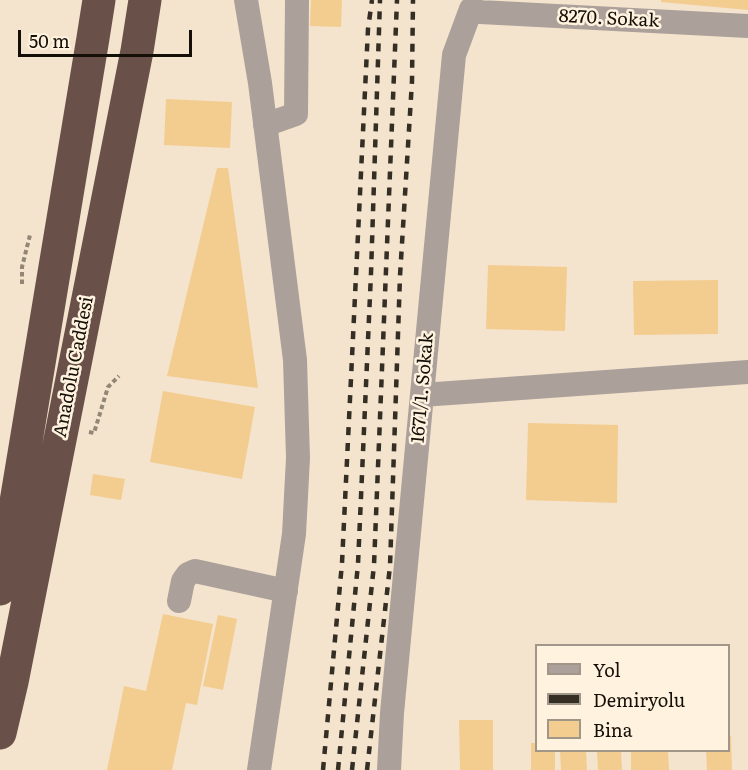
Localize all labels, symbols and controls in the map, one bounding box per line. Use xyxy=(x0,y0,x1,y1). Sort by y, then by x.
street label: 8270. Sokak xyxy=(558,6,660,32)
scale bar xyxy=(21,18,195,56)
text: 50 m xyxy=(29,27,70,54)
street label: Anadolu Caddesi xyxy=(50,295,98,439)
street label: 1671/1. Sokak xyxy=(407,332,439,444)
legend xyxy=(535,644,730,752)
text: Yol xyxy=(593,656,621,683)
text: Demiryolu xyxy=(593,686,685,713)
text: Bina xyxy=(593,716,633,743)

